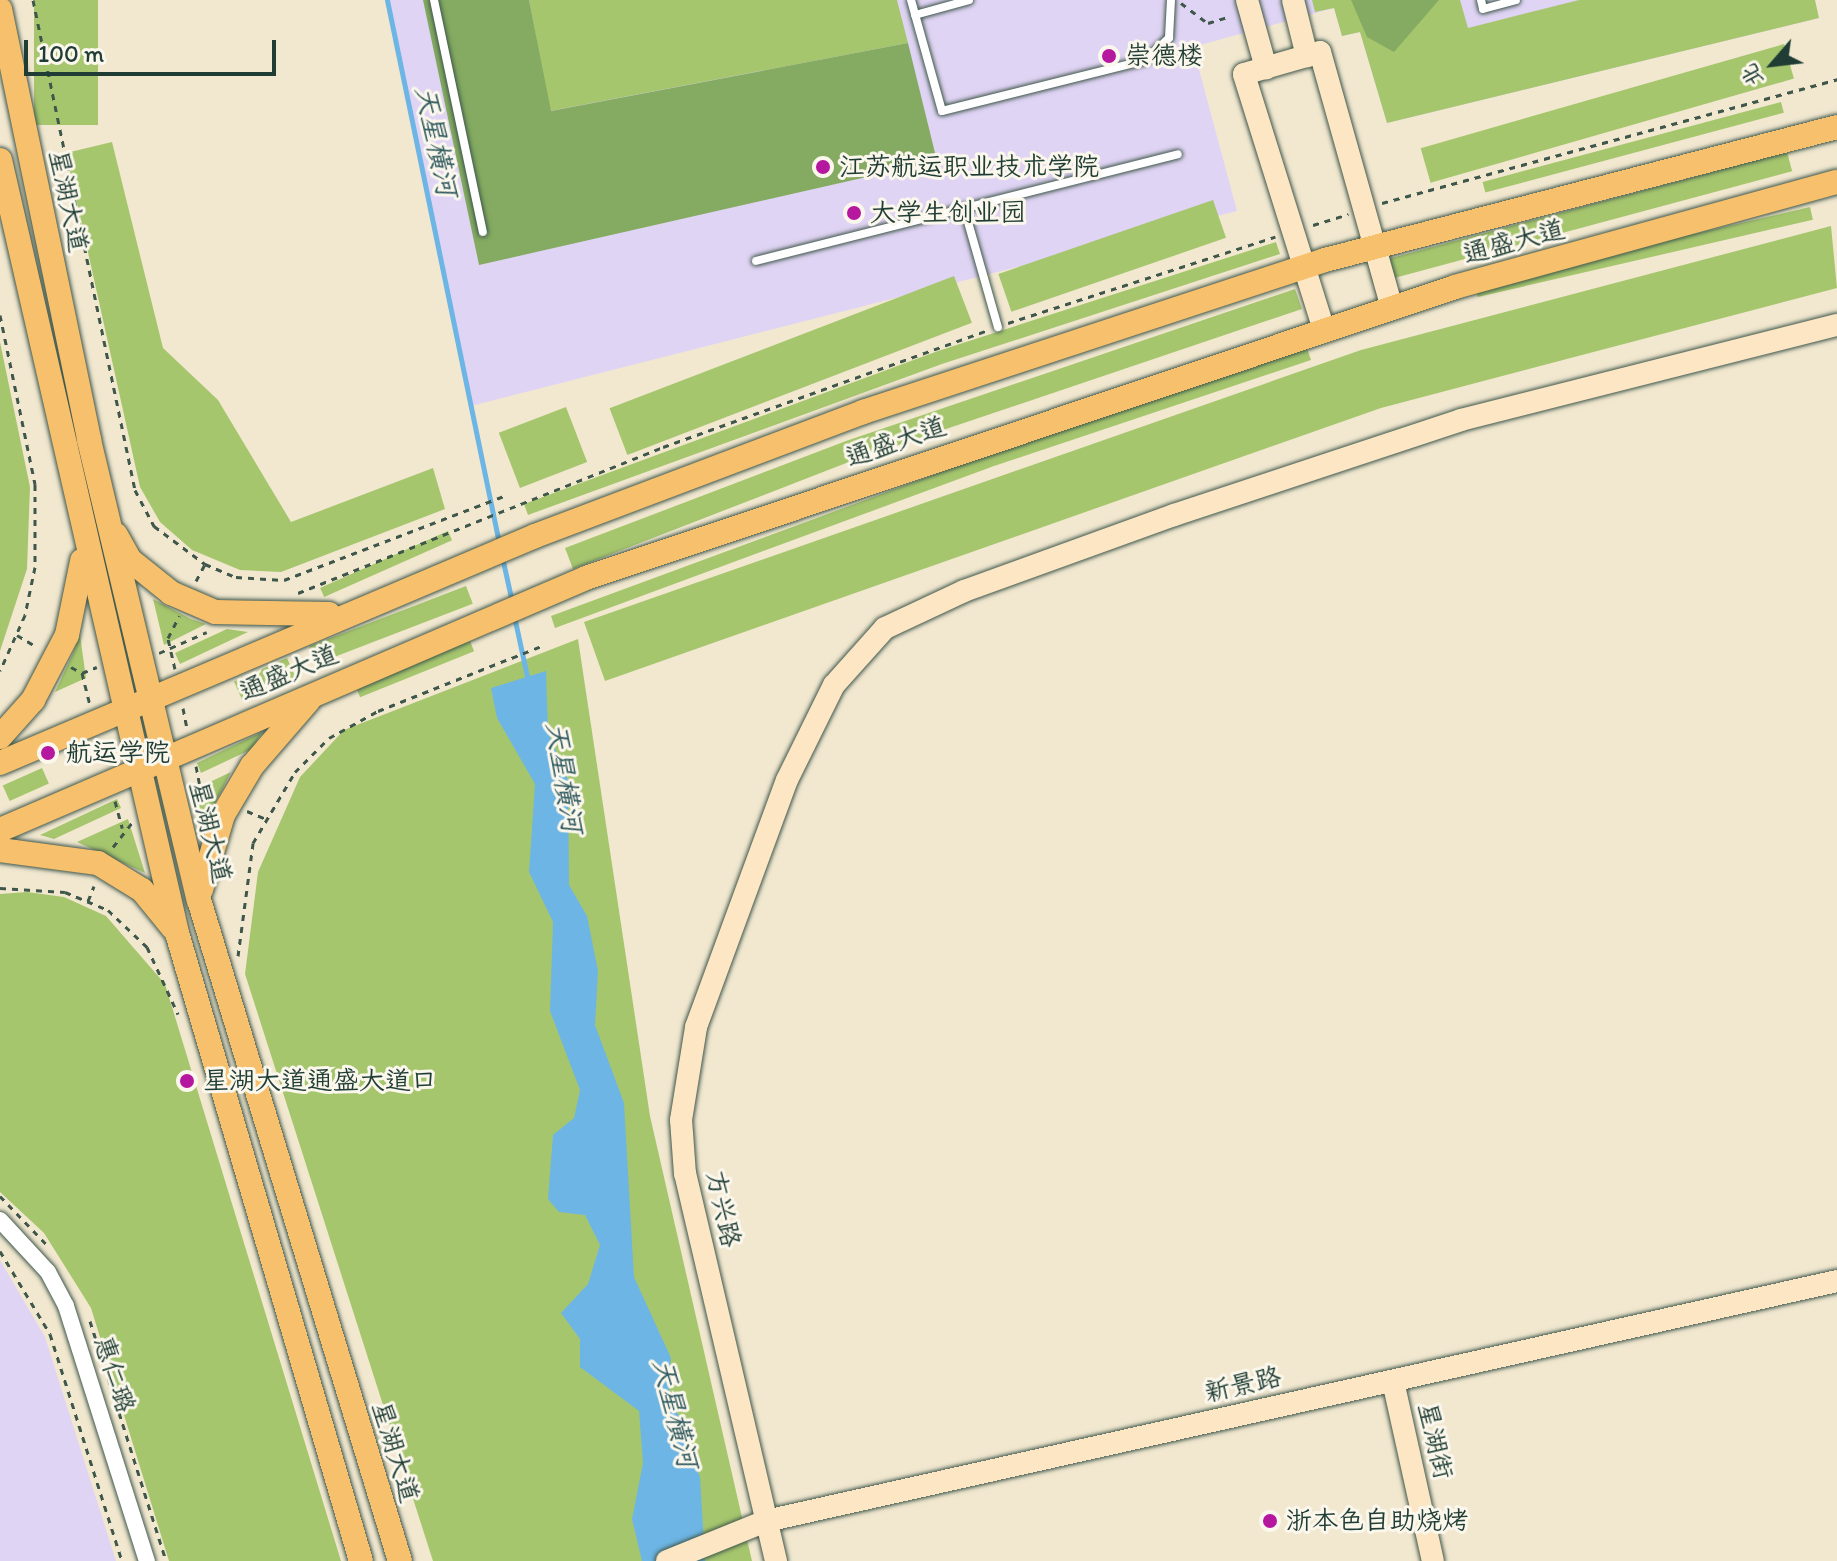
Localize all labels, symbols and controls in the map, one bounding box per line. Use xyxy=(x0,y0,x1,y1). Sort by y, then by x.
scale bar xyxy=(28,24,280,74)
north arrow xyxy=(1733,24,1813,104)
text: 100 m xyxy=(38,39,104,68)
place label: 崇德楼 xyxy=(1125,40,1203,72)
marker: 崇德楼 xyxy=(1100,47,1118,65)
text: 北 xyxy=(1734,59,1768,92)
water label: 天星横河 xyxy=(409,83,465,199)
street label: 星湖大道 xyxy=(42,147,94,255)
place label: 江苏航运职业技术学院 xyxy=(839,151,1099,183)
marker: 江苏航运职业技术学院 xyxy=(814,158,832,176)
place label: 大学生创业园 xyxy=(870,197,1026,229)
marker: 大学生创业园 xyxy=(845,204,863,222)
street label: 通盛大道 xyxy=(1460,213,1568,271)
street label: 通盛大道 xyxy=(842,410,950,474)
street label: 通盛大道 xyxy=(235,638,343,708)
water label: 天星横河 xyxy=(540,719,590,835)
place label: 航运学院 xyxy=(66,737,170,769)
marker: 航运学院 xyxy=(37,742,59,764)
street label: 星湖大道 xyxy=(182,778,238,886)
place label: 星湖大道通盛大道口 xyxy=(203,1065,437,1097)
marker: 星湖大道通盛大道口 xyxy=(178,1072,196,1090)
street label: 方兴路 xyxy=(700,1168,746,1250)
street label: 惠仁璐 xyxy=(87,1332,141,1416)
water label: 天星横河 xyxy=(646,1355,706,1471)
street label: 新景路 xyxy=(1201,1361,1285,1409)
street label: 星湖大道 xyxy=(365,1398,425,1506)
street label: 星湖街 xyxy=(1411,1399,1459,1483)
place label: 浙本色自助烧烤 xyxy=(1286,1505,1468,1537)
marker: 浙本色自助烧烤 xyxy=(1261,1512,1279,1530)

